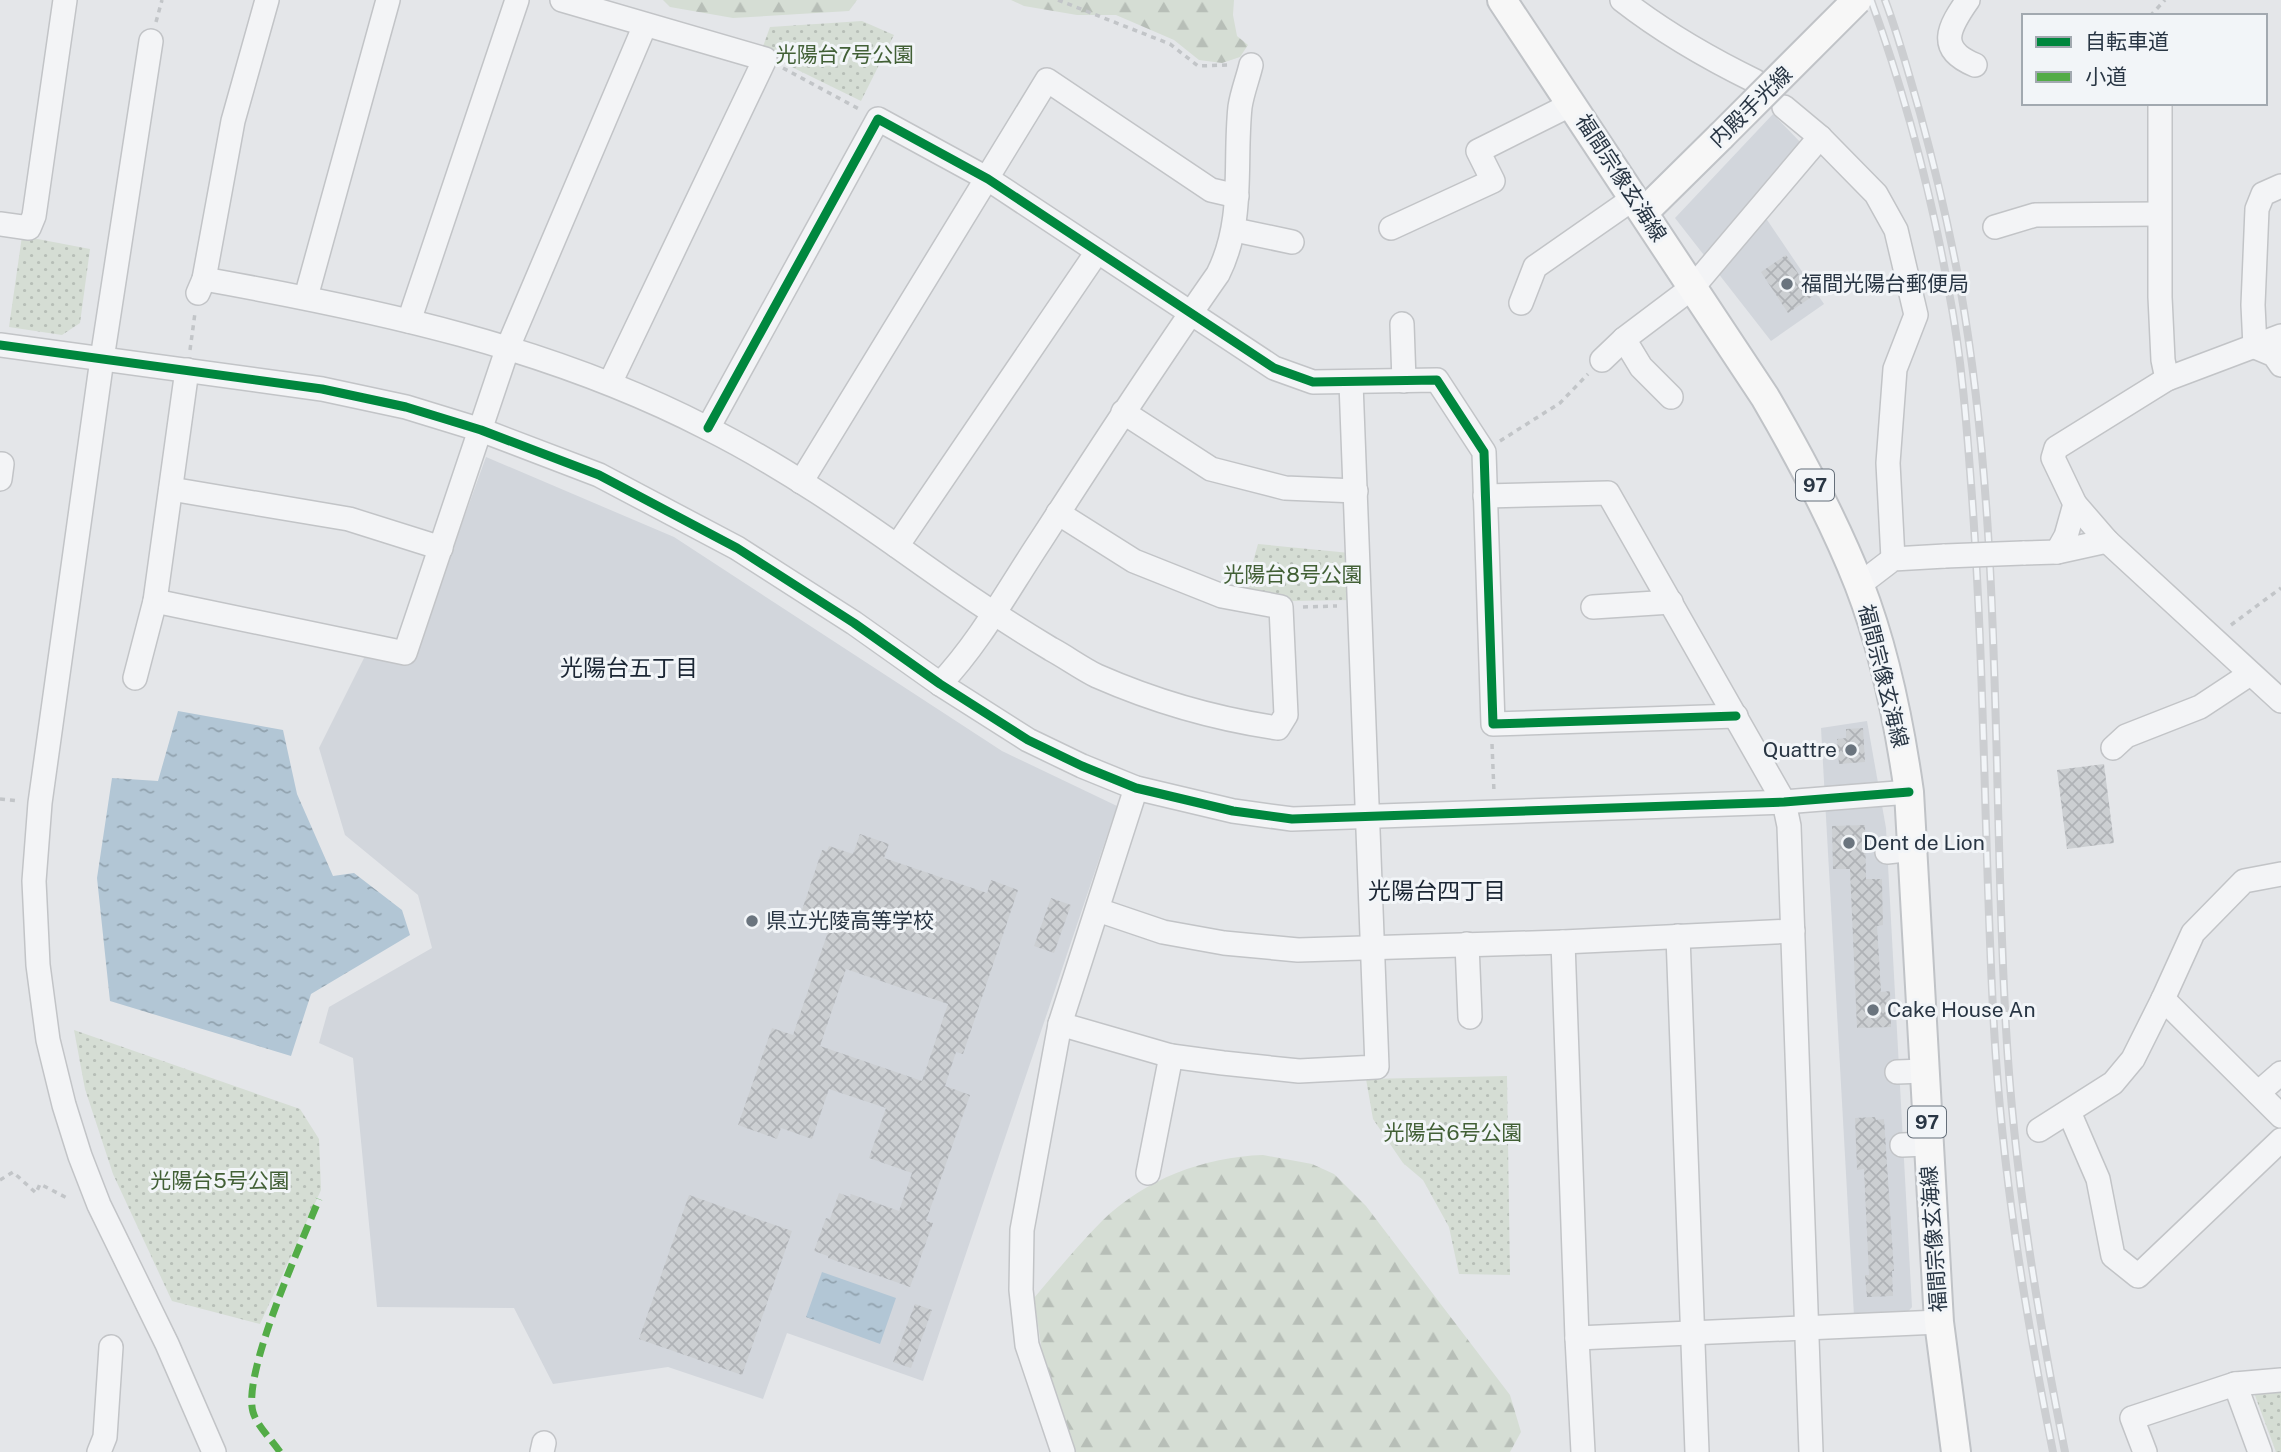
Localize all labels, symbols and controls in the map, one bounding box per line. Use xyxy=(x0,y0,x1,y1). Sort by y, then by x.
legend xyxy=(2022,14,2267,105)
text: 自転車道 xyxy=(2085,29,2169,54)
park label: 光陽台7号公園 xyxy=(776,42,914,67)
street label: 内殿手光線 xyxy=(1704,61,1797,152)
text: 小道 xyxy=(2085,64,2127,89)
street label: 福間宗像玄海線 xyxy=(1571,109,1672,246)
place label: 福間光陽台郵便局 xyxy=(1801,271,1969,296)
marker: 福間光陽台郵便局 xyxy=(1779,276,1795,292)
road number: 97 xyxy=(1796,470,1834,500)
park label: 光陽台8号公園 xyxy=(1223,562,1363,587)
street label: 福間宗像玄海線 xyxy=(1854,602,1913,750)
district label: 光陽台五丁目 xyxy=(560,654,698,681)
place label: Quattre xyxy=(1763,737,1837,762)
marker: Quattre xyxy=(1843,742,1859,758)
place label: Dent de Lion xyxy=(1863,830,1985,855)
marker: Dent de Lion xyxy=(1841,835,1857,851)
district label: 光陽台四丁目 xyxy=(1368,877,1506,904)
place label: 県立光陵高等学校 xyxy=(766,908,934,933)
marker: 県立光陵高等学校 xyxy=(744,913,760,929)
place label: Cake House An xyxy=(1887,997,2036,1022)
marker: Cake House An xyxy=(1865,1002,1881,1018)
road number: 97 xyxy=(1908,1106,1946,1138)
park label: 光陽台6号公園 xyxy=(1383,1120,1523,1145)
street label: 福間宗像玄海線 xyxy=(1916,1165,1951,1313)
park label: 光陽台5号公園 xyxy=(150,1168,290,1193)

